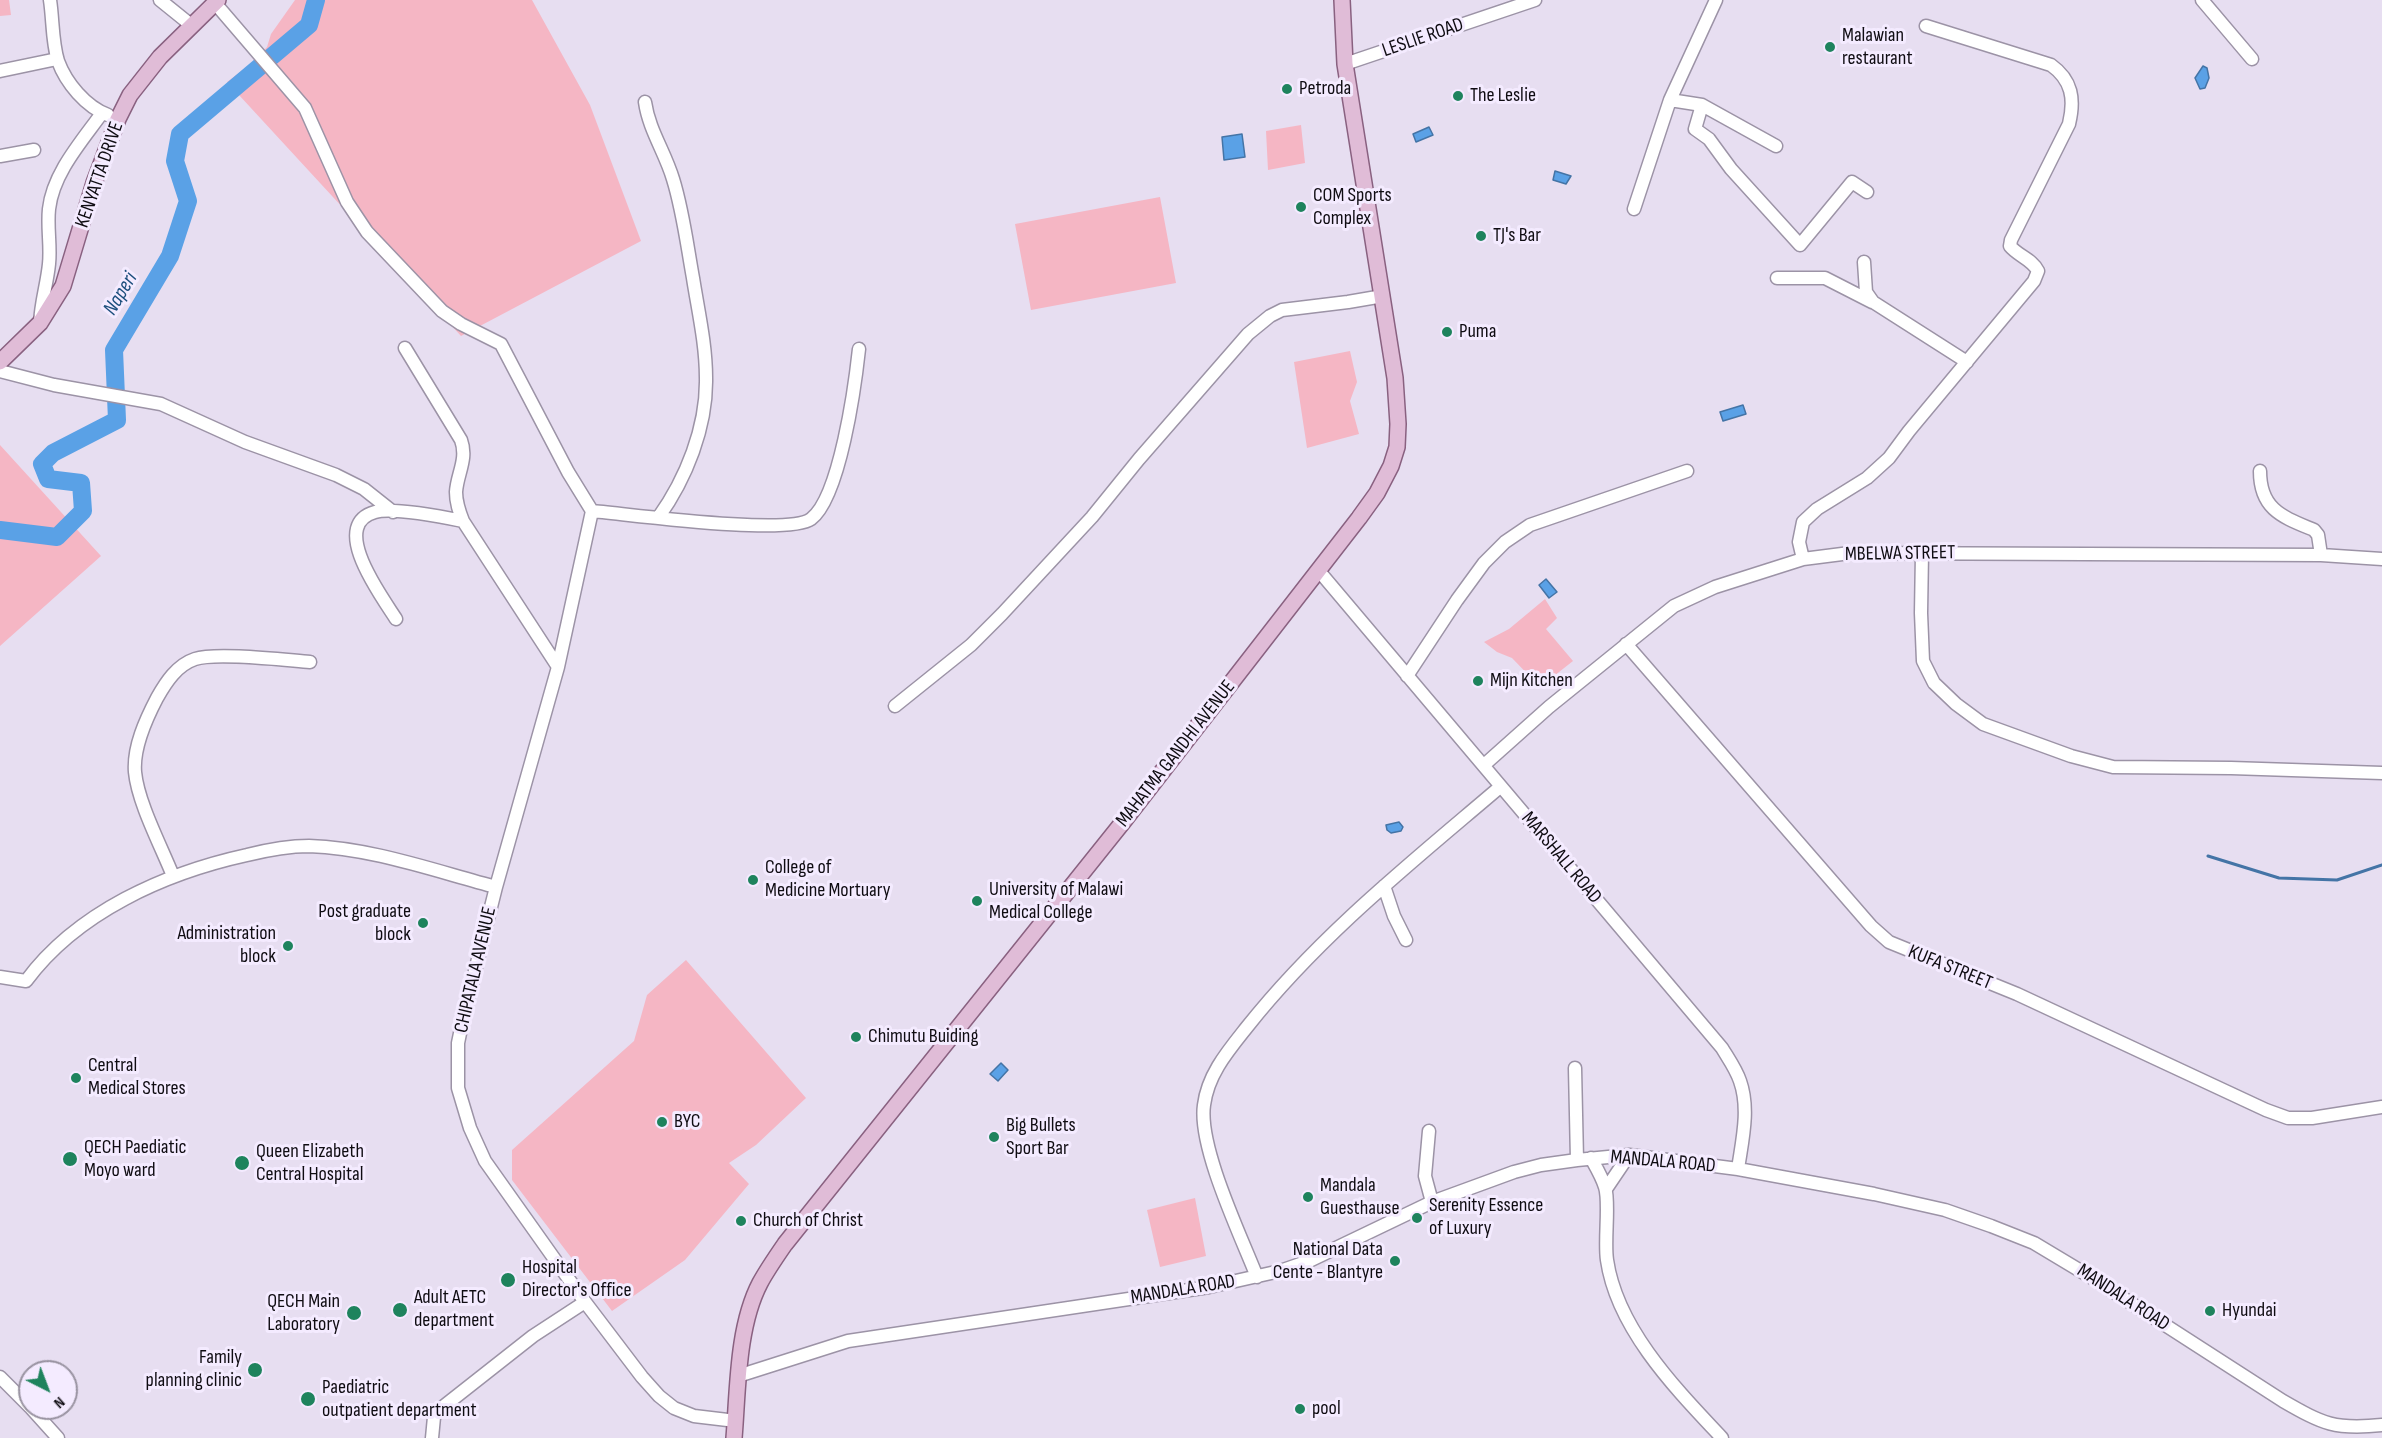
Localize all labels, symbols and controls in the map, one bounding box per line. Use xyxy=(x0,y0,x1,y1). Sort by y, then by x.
street label: LESLIE ROAD xyxy=(1379,13,1467,63)
place label: Malawian restaurant xyxy=(1842,24,1913,71)
marker: Malawian restaurant xyxy=(1823,40,1837,54)
place label: Petroda xyxy=(1299,77,1351,101)
marker: Petroda xyxy=(1280,82,1294,96)
place label: The Leslie xyxy=(1470,84,1536,108)
marker: The Leslie xyxy=(1451,89,1465,103)
street label: KENYATTA DRIVE xyxy=(71,119,129,231)
place label: COM Sports Complex xyxy=(1313,184,1392,231)
marker: COM Sports Complex xyxy=(1294,200,1308,214)
place label: TJ's Bar xyxy=(1493,224,1541,248)
marker: TJ's Bar xyxy=(1474,229,1488,243)
water label: Naperi xyxy=(99,268,143,320)
place label: Puma xyxy=(1459,320,1496,344)
marker: Puma xyxy=(1440,325,1454,339)
street label: MBELWA STREET xyxy=(1845,541,1955,567)
place label: Mijn Kitchen xyxy=(1490,669,1573,693)
marker: Mijn Kitchen xyxy=(1471,674,1485,688)
street label: MAHATMA GANDHI AVENUE xyxy=(1111,676,1241,832)
street label: MARSHALL ROAD xyxy=(1516,807,1606,909)
place label: College of Medicine Mortuary xyxy=(765,856,890,903)
marker: College of Medicine Mortuary xyxy=(746,873,760,887)
place label: University of Malawi Medical College xyxy=(989,878,1123,925)
marker: University of Malawi Medical College xyxy=(970,894,984,908)
place label: Post graduate block xyxy=(318,900,411,947)
street label: CHIPATALA AVENUE xyxy=(450,905,502,1035)
marker: Post graduate block xyxy=(416,916,430,930)
place label: Administration block xyxy=(177,922,276,969)
marker: Administration block xyxy=(281,939,295,953)
street label: KUFA STREET xyxy=(1904,940,1996,996)
place label: Chimutu Buiding xyxy=(868,1025,978,1049)
marker: Chimutu Buiding xyxy=(849,1030,863,1044)
place label: Central Medical Stores xyxy=(88,1054,186,1101)
marker: Central Medical Stores xyxy=(69,1071,83,1085)
place label: BYC xyxy=(674,1110,700,1134)
place label: Big Bullets Sport Bar xyxy=(1006,1114,1076,1161)
marker: BYC xyxy=(655,1115,669,1129)
marker: Big Bullets Sport Bar xyxy=(987,1130,1001,1144)
place label: QECH Paediatic Moyo ward xyxy=(84,1136,186,1183)
place label: Queen Elizabeth Central Hospital xyxy=(256,1140,364,1187)
street label: MANDALA ROAD xyxy=(1609,1145,1717,1179)
marker: QECH Paediatic Moyo ward xyxy=(61,1150,79,1168)
marker: Queen Elizabeth Central Hospital xyxy=(233,1154,251,1172)
place label: Mandala Guesthause xyxy=(1320,1174,1400,1221)
marker: Mandala Guesthause xyxy=(1301,1190,1315,1204)
place label: Serenity Essence of Luxury xyxy=(1429,1194,1543,1241)
place label: Church of Christ xyxy=(753,1209,863,1233)
marker: Serenity Essence of Luxury xyxy=(1410,1211,1424,1225)
marker: Church of Christ xyxy=(734,1214,748,1228)
place label: National Data Cente - Blantyre xyxy=(1273,1238,1383,1285)
marker: National Data Cente - Blantyre xyxy=(1388,1254,1402,1268)
place label: Hospital Director's Office xyxy=(522,1256,632,1303)
street label: MANDALA ROAD xyxy=(2072,1259,2174,1337)
street label: MANDALA ROAD xyxy=(1129,1270,1237,1310)
marker: Hospital Director's Office xyxy=(499,1271,517,1289)
place label: Adult AETC department xyxy=(414,1286,494,1333)
place label: QECH Main Laboratory xyxy=(267,1290,340,1337)
place label: Hyundai xyxy=(2222,1299,2277,1323)
marker: Adult AETC department xyxy=(391,1301,409,1319)
marker: QECH Main Laboratory xyxy=(345,1304,363,1322)
marker: Hyundai xyxy=(2203,1304,2217,1318)
place label: Family planning clinic xyxy=(146,1346,242,1393)
north arrow xyxy=(18,1360,78,1420)
marker: Family planning clinic xyxy=(246,1361,264,1379)
place label: Paediatric outpatient department xyxy=(322,1376,477,1423)
marker: Paediatric outpatient department xyxy=(299,1390,317,1408)
text: N xyxy=(50,1392,69,1412)
place label: pool xyxy=(1312,1397,1341,1421)
marker: pool xyxy=(1293,1402,1307,1416)

